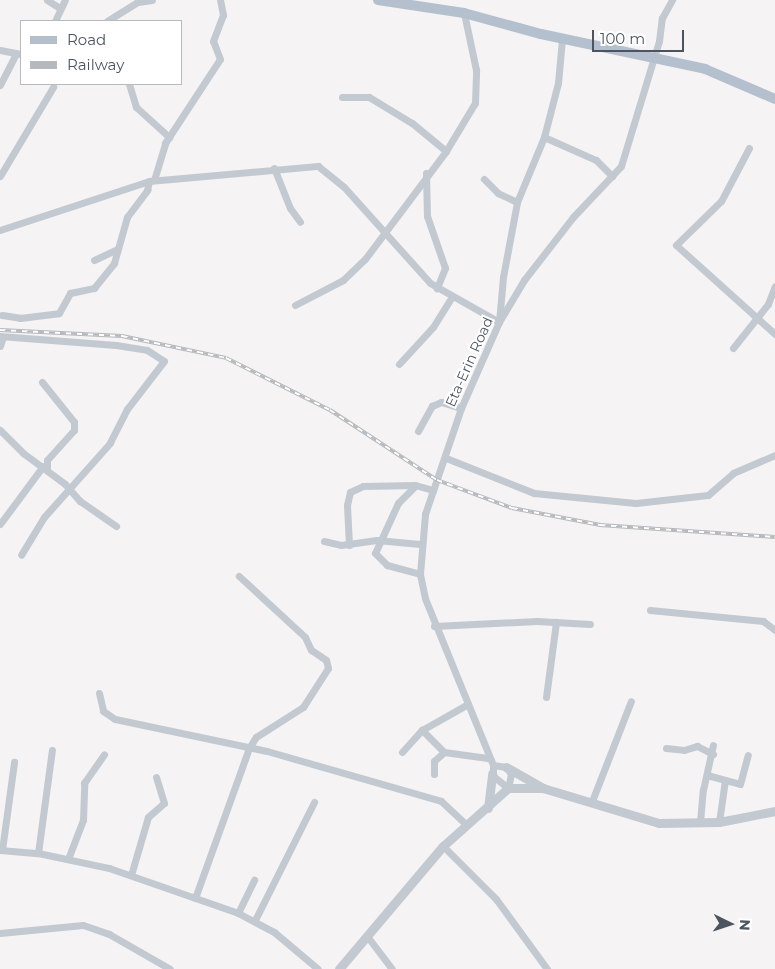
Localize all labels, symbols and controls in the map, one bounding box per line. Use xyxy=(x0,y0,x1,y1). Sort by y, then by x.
legend xyxy=(20,20,182,85)
scale bar xyxy=(595,20,688,52)
text: 100 m xyxy=(600,29,645,48)
text: Road xyxy=(67,30,106,49)
text: Railway xyxy=(67,55,124,74)
street label: Eta-Erin Road xyxy=(442,314,496,410)
north arrow xyxy=(705,899,755,949)
text: N xyxy=(736,919,754,931)

